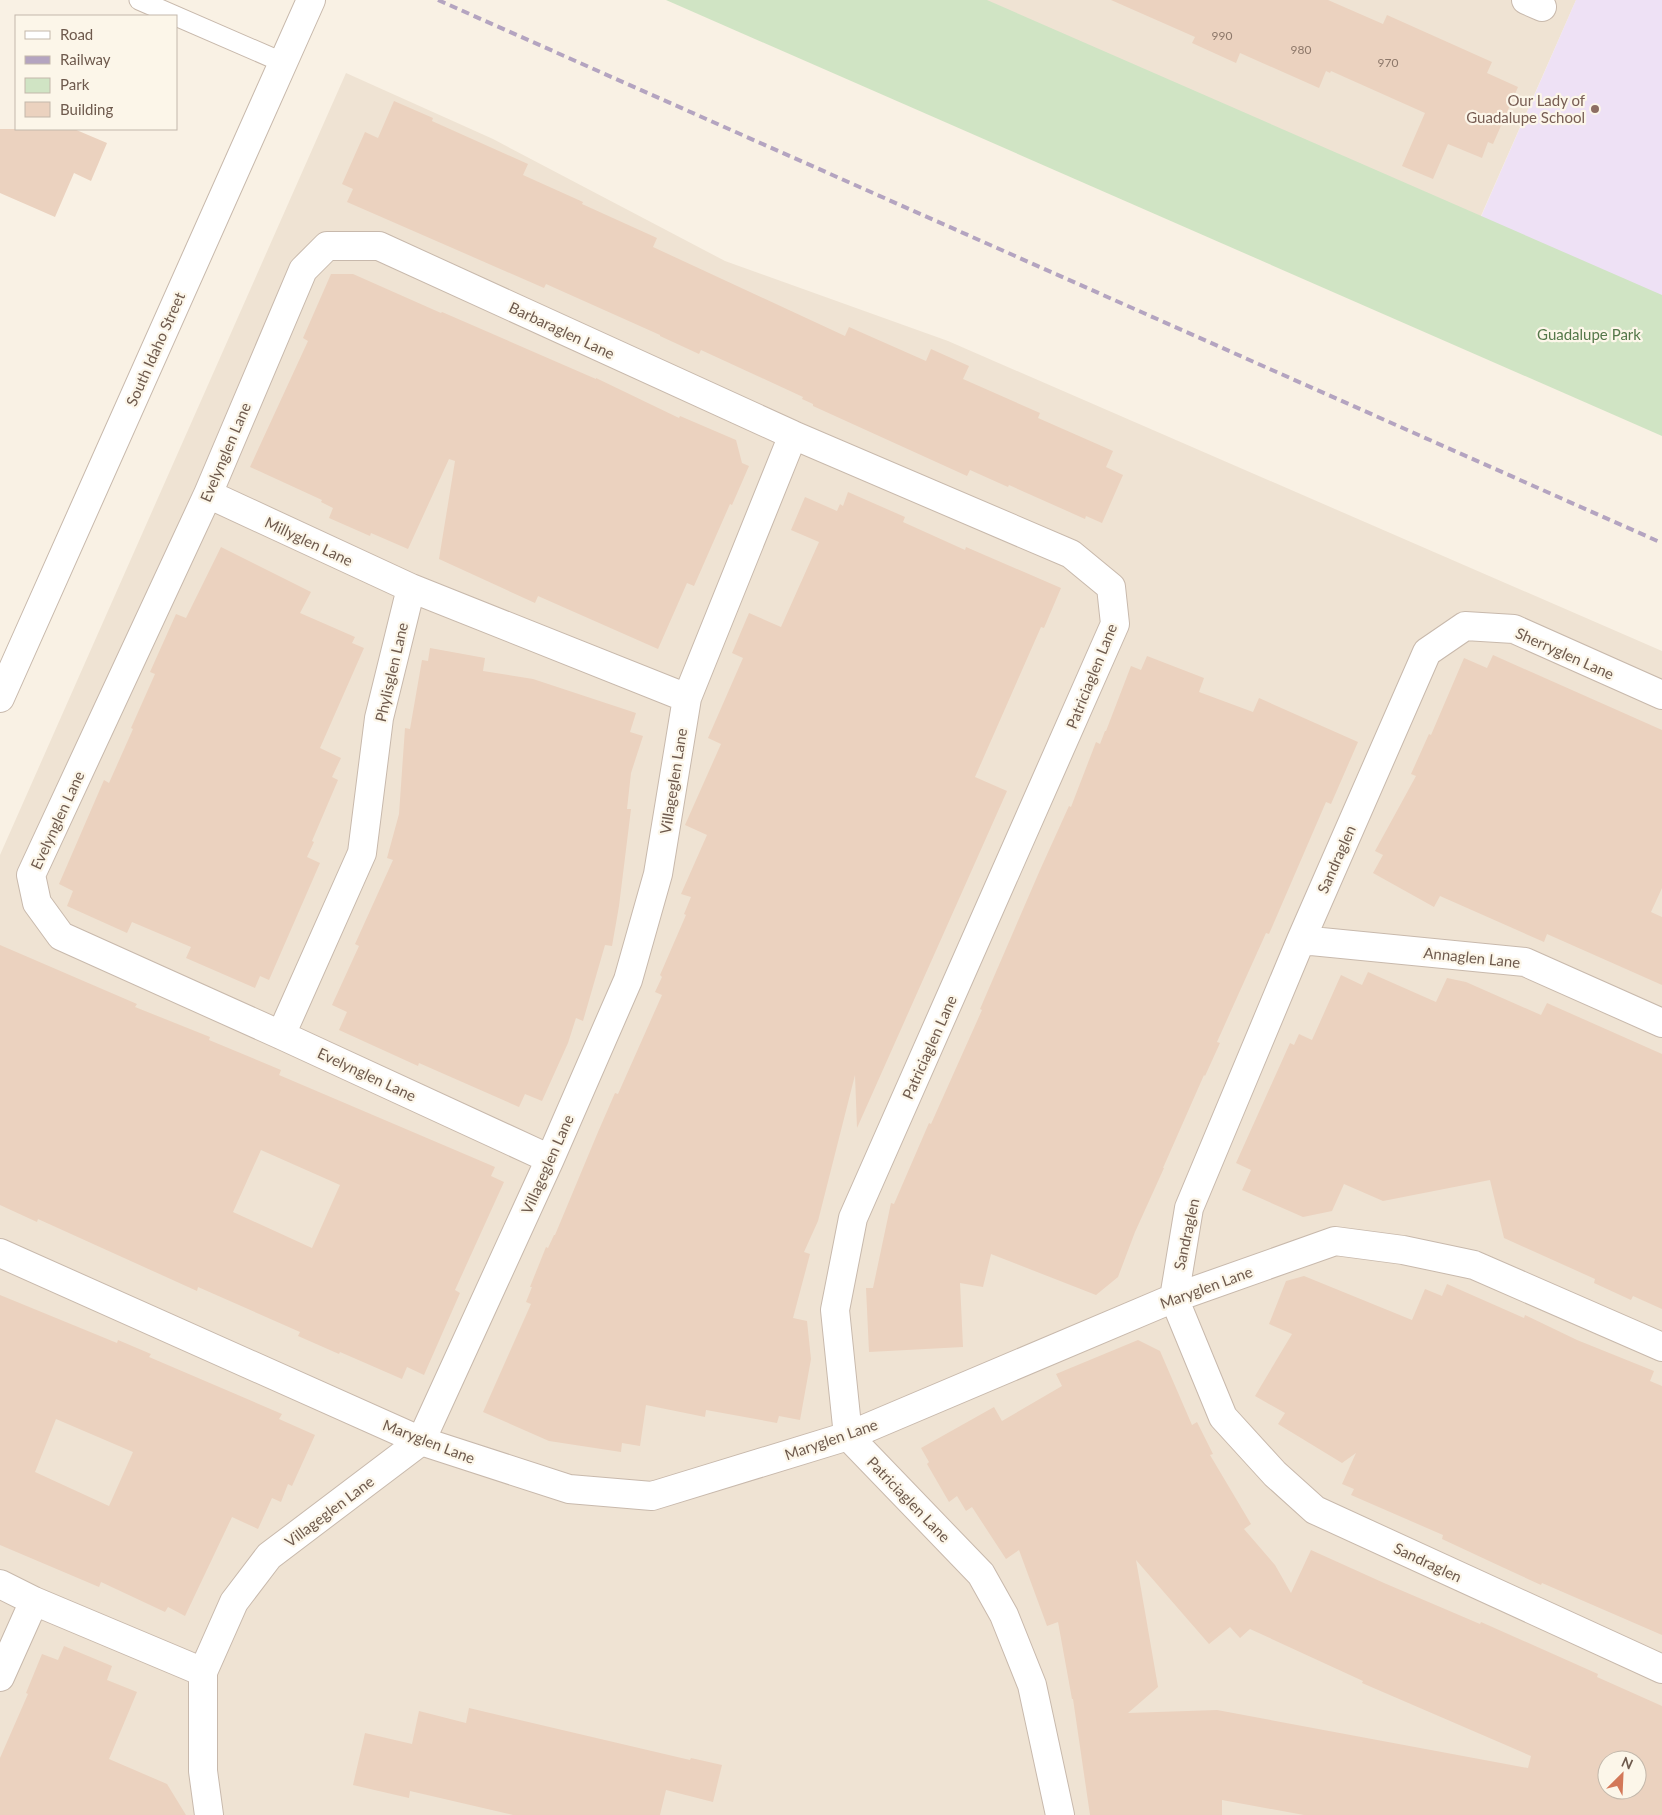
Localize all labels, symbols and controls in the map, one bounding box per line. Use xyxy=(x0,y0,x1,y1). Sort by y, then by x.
legend xyxy=(15,15,178,130)
text: Road xyxy=(60,25,93,43)
house number: 990 xyxy=(1212,28,1232,43)
house number: 980 xyxy=(1291,42,1311,57)
text: Railway xyxy=(60,50,111,68)
house number: 970 xyxy=(1378,55,1398,70)
text: Park xyxy=(60,75,90,93)
place label: Our Lady of Guadalupe School xyxy=(1466,91,1586,126)
text: Building xyxy=(60,100,113,118)
marker: Our Lady of Guadalupe School xyxy=(1589,103,1601,115)
street label: South Idaho Street xyxy=(122,289,188,409)
street label: Barbaraglen Lane xyxy=(507,298,618,362)
park label: Guadalupe Park xyxy=(1537,325,1641,343)
street label: Evelynglen Lane xyxy=(196,399,254,504)
street label: Millyglen Lane xyxy=(262,513,356,569)
street label: Phylisglen Lane xyxy=(371,621,411,723)
street label: Patriciaglen Lane xyxy=(1062,621,1120,731)
street label: Sherryglen Lane xyxy=(1513,623,1617,683)
street label: Villageglen Lane xyxy=(656,727,690,835)
street label: Evelynglen Lane xyxy=(26,768,88,872)
street label: Sandraglen xyxy=(1313,822,1359,896)
street label: Annaglen Lane xyxy=(1423,943,1521,971)
street label: Patriciaglen Lane xyxy=(898,992,960,1102)
street label: Evelynglen Lane xyxy=(315,1043,419,1105)
street label: Villageglen Lane xyxy=(517,1111,577,1216)
street label: Sandraglen xyxy=(1170,1197,1202,1271)
street label: Maryglen Lane xyxy=(1157,1262,1255,1312)
street label: Maryglen Lane xyxy=(380,1415,478,1467)
street label: Maryglen Lane xyxy=(782,1415,880,1463)
street label: Patriciaglen Lane xyxy=(864,1453,954,1545)
street label: Villageglen Lane xyxy=(281,1472,377,1550)
street label: Sandraglen xyxy=(1391,1538,1465,1586)
north arrow xyxy=(1597,1750,1647,1800)
text: N xyxy=(1619,1753,1636,1773)

